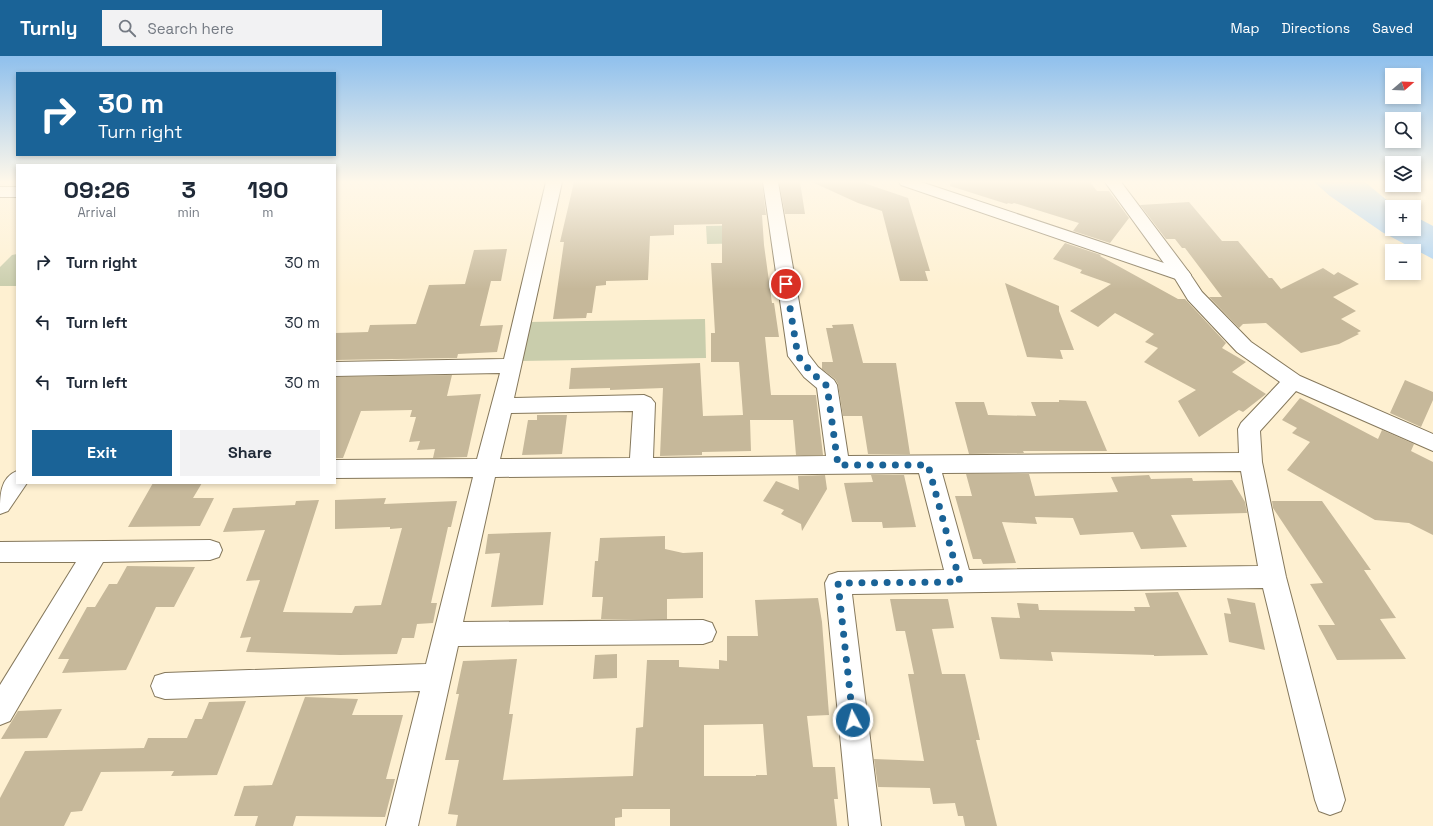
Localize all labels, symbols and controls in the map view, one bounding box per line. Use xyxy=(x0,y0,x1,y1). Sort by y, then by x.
search box xyxy=(102,10,382,46)
text: Turnly xyxy=(20,16,78,41)
icon: search xyxy=(116,17,138,39)
text: Search here xyxy=(148,19,234,38)
text: Map xyxy=(1230,19,1260,37)
text: Directions xyxy=(1282,19,1350,37)
text: Saved xyxy=(1372,19,1413,37)
north arrow xyxy=(1385,68,1421,104)
map controls xyxy=(1385,68,1421,280)
text: 30 m xyxy=(98,85,164,121)
icon: right xyxy=(32,88,84,140)
button: search xyxy=(1385,112,1421,148)
text: Turn right xyxy=(98,120,182,143)
button: layers xyxy=(1385,156,1421,192)
text: 09:26 xyxy=(63,174,130,205)
text: 3 xyxy=(181,174,196,205)
text: 190 xyxy=(247,174,289,205)
button: + xyxy=(1385,200,1421,236)
text: Arrival xyxy=(77,204,116,221)
text: min xyxy=(178,204,200,221)
text: m xyxy=(262,204,273,221)
button: − xyxy=(1385,244,1421,280)
icon: right xyxy=(32,251,54,273)
text: Turn right xyxy=(66,253,137,272)
text: 30 m xyxy=(285,253,320,272)
pin xyxy=(769,267,803,301)
icon: arrive xyxy=(775,273,797,295)
icon: left xyxy=(32,311,54,333)
text: Turn left xyxy=(66,313,128,332)
text: 30 m xyxy=(285,313,320,332)
icon: left xyxy=(32,371,54,393)
text: Turn left xyxy=(66,373,128,392)
text: 30 m xyxy=(285,373,320,392)
button: Exit xyxy=(32,430,172,476)
button: Share xyxy=(180,430,320,476)
position arrow xyxy=(832,699,874,741)

